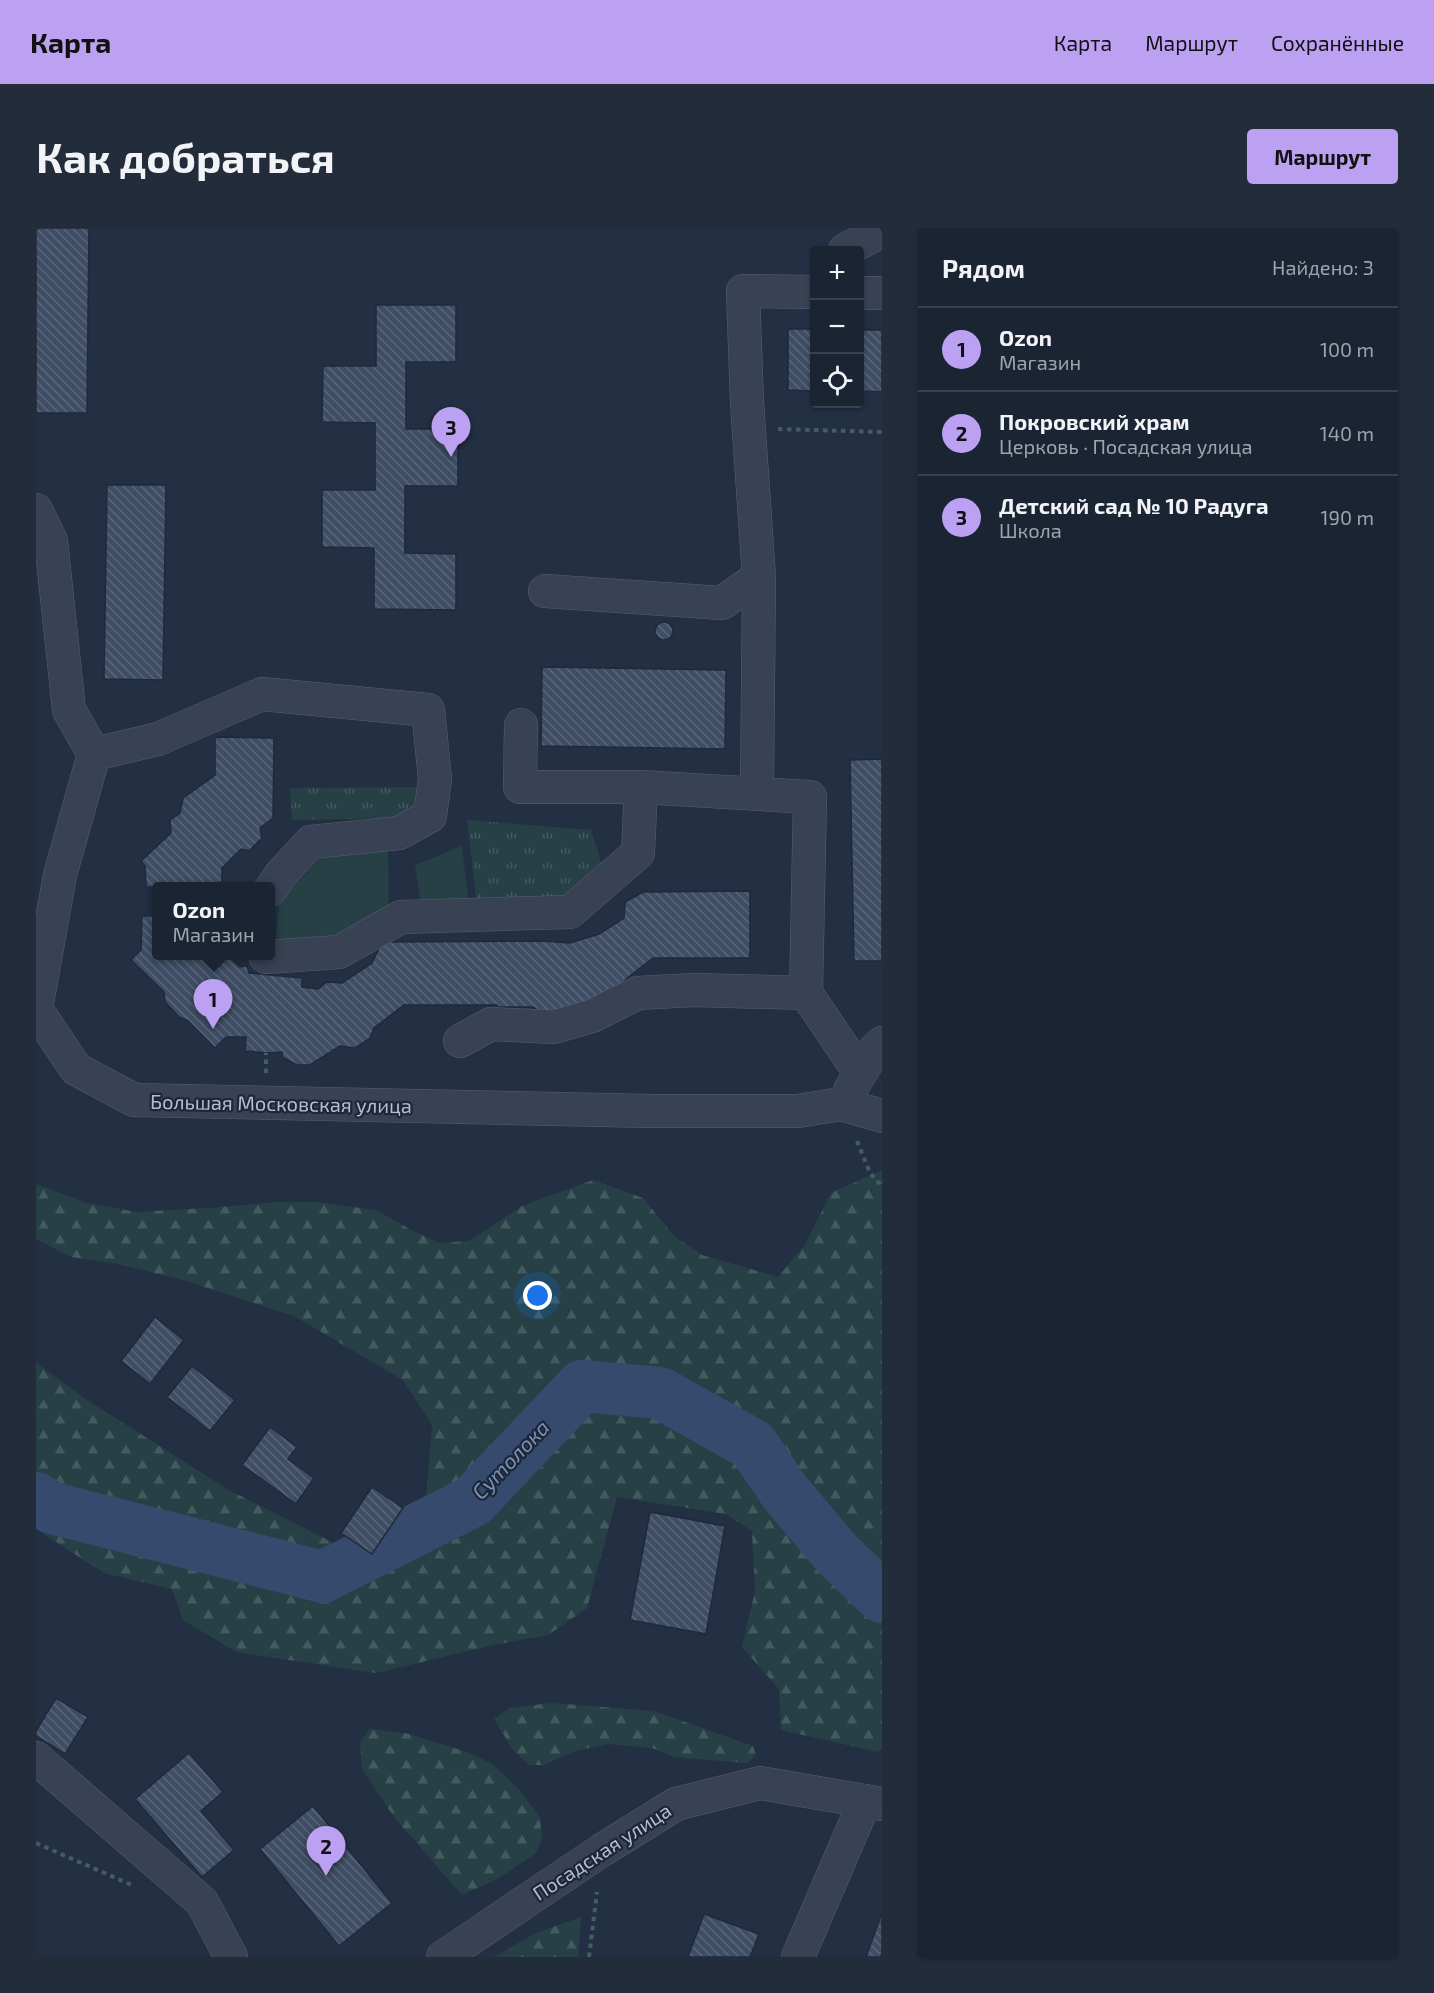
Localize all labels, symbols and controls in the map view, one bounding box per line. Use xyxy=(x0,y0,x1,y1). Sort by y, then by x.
text: Карта xyxy=(30,25,111,59)
text: Карта xyxy=(1054,30,1112,55)
text: Маршрут xyxy=(1145,30,1238,55)
text: Сохранённые xyxy=(1271,30,1404,55)
button: Маршрут xyxy=(1247,129,1398,184)
text: Как добраться xyxy=(36,131,335,181)
map controls xyxy=(810,246,864,408)
button: + xyxy=(810,246,864,300)
text: Рядом xyxy=(942,252,1025,283)
text: Найдено: 3 xyxy=(1272,255,1374,279)
button: − xyxy=(810,300,864,354)
text: Ozon xyxy=(999,324,1052,350)
text: 1 xyxy=(957,337,966,361)
text: 100 m xyxy=(1320,337,1374,361)
text: Магазин xyxy=(999,350,1081,374)
button: locate xyxy=(810,354,864,408)
pin: 3 xyxy=(432,408,470,457)
text: Покровский храм xyxy=(999,408,1190,434)
text: 2 xyxy=(956,421,967,445)
text: 140 m xyxy=(1320,421,1374,445)
text: Церковь · Посадская улица xyxy=(999,434,1253,458)
text: Детский сад № 10 Радуга xyxy=(999,492,1269,518)
text: 3 xyxy=(956,505,967,529)
text: 190 m xyxy=(1321,505,1374,529)
text: Школа xyxy=(999,518,1062,542)
popup xyxy=(152,882,275,960)
text: Ozon xyxy=(172,896,225,922)
text: Магазин xyxy=(172,922,255,946)
pin: 1 xyxy=(194,980,232,1029)
street label: Большая Московская улица xyxy=(150,1089,412,1118)
your location xyxy=(523,1281,552,1310)
water label: Сутолока xyxy=(466,1414,554,1504)
street label: Посадская улица xyxy=(528,1797,676,1906)
pin: 2 xyxy=(306,1826,346,1876)

